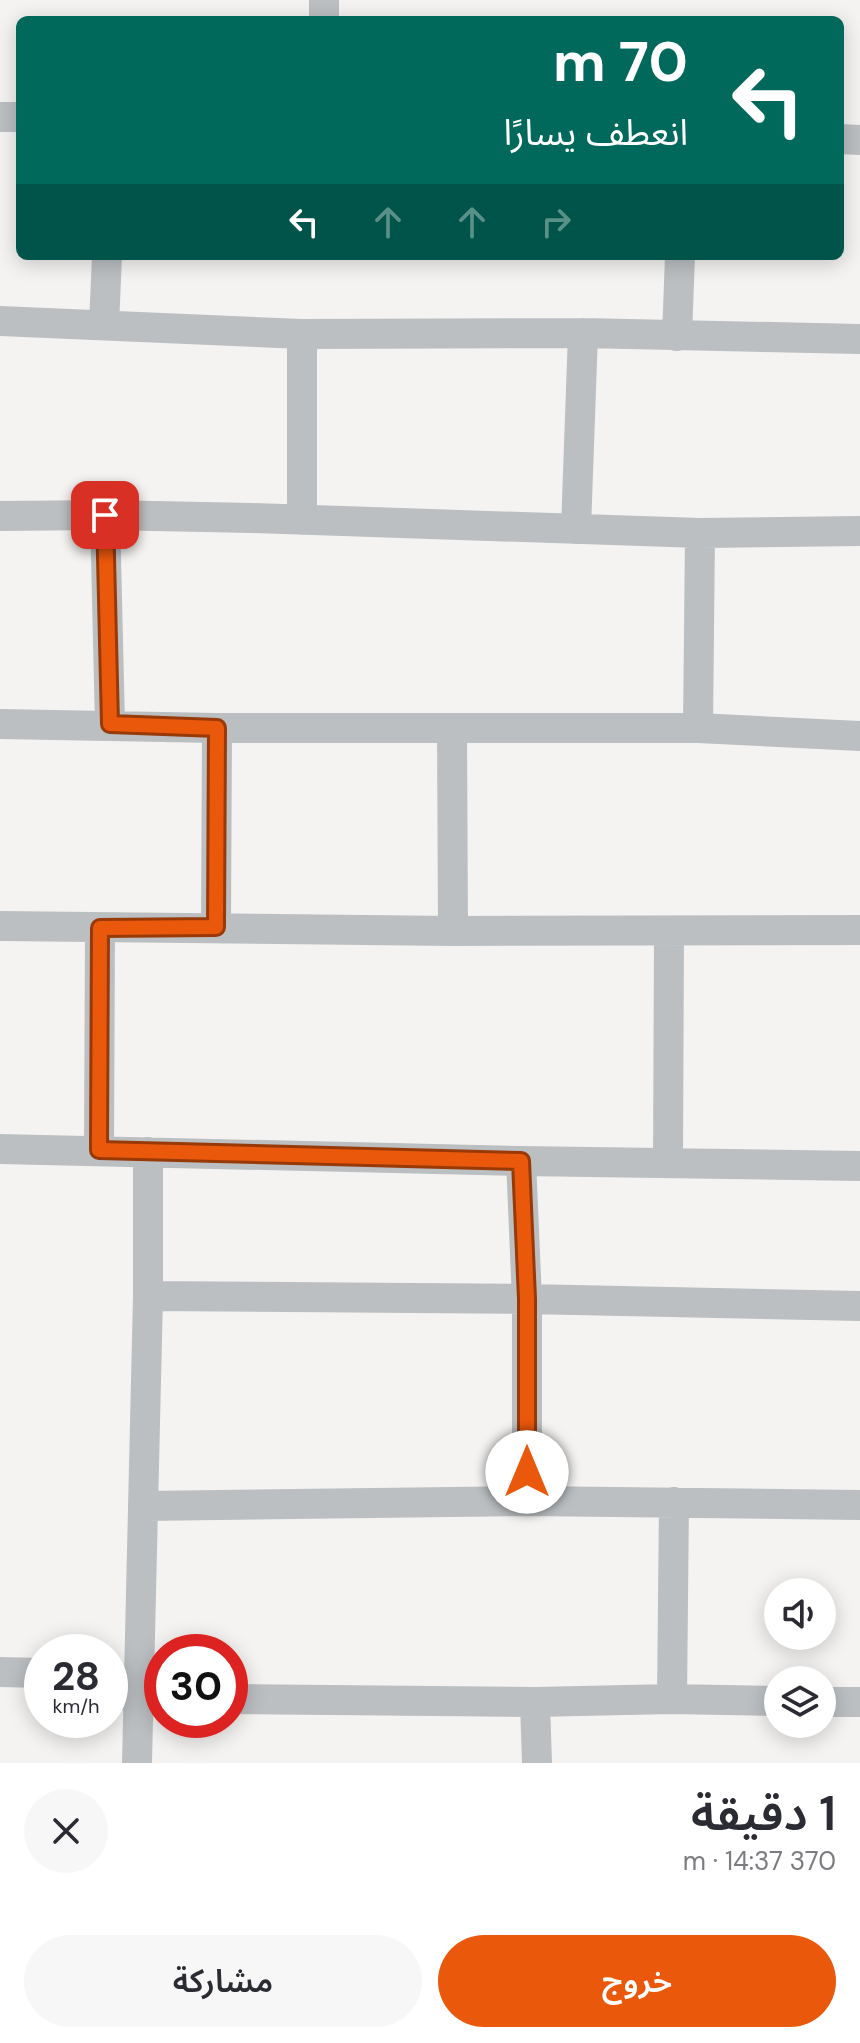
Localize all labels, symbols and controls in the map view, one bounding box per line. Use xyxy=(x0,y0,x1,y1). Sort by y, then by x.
text: 70 m xyxy=(553,25,688,98)
icon: left xyxy=(716,48,820,152)
text: انعطف يسارًا xyxy=(504,109,688,156)
icon: left xyxy=(282,200,326,244)
icon: ahead xyxy=(366,200,410,244)
icon: ahead xyxy=(450,200,494,244)
icon: right xyxy=(534,200,578,244)
pin xyxy=(71,481,139,549)
icon: arrive xyxy=(83,493,127,537)
position arrow xyxy=(485,1430,569,1514)
map controls xyxy=(764,1578,836,1738)
button: sound xyxy=(764,1578,836,1650)
speed limit sign: 30 xyxy=(144,1634,248,1738)
text: 28 xyxy=(52,1650,100,1702)
button: layers xyxy=(764,1666,836,1738)
text: km/h xyxy=(52,1693,100,1719)
text: 1 دقيقة xyxy=(691,1782,836,1845)
button: close xyxy=(24,1789,108,1873)
text: 370 m · 14:37 xyxy=(683,1844,836,1878)
button: مشاركة xyxy=(24,1935,422,2027)
button: خروج xyxy=(438,1935,836,2027)

